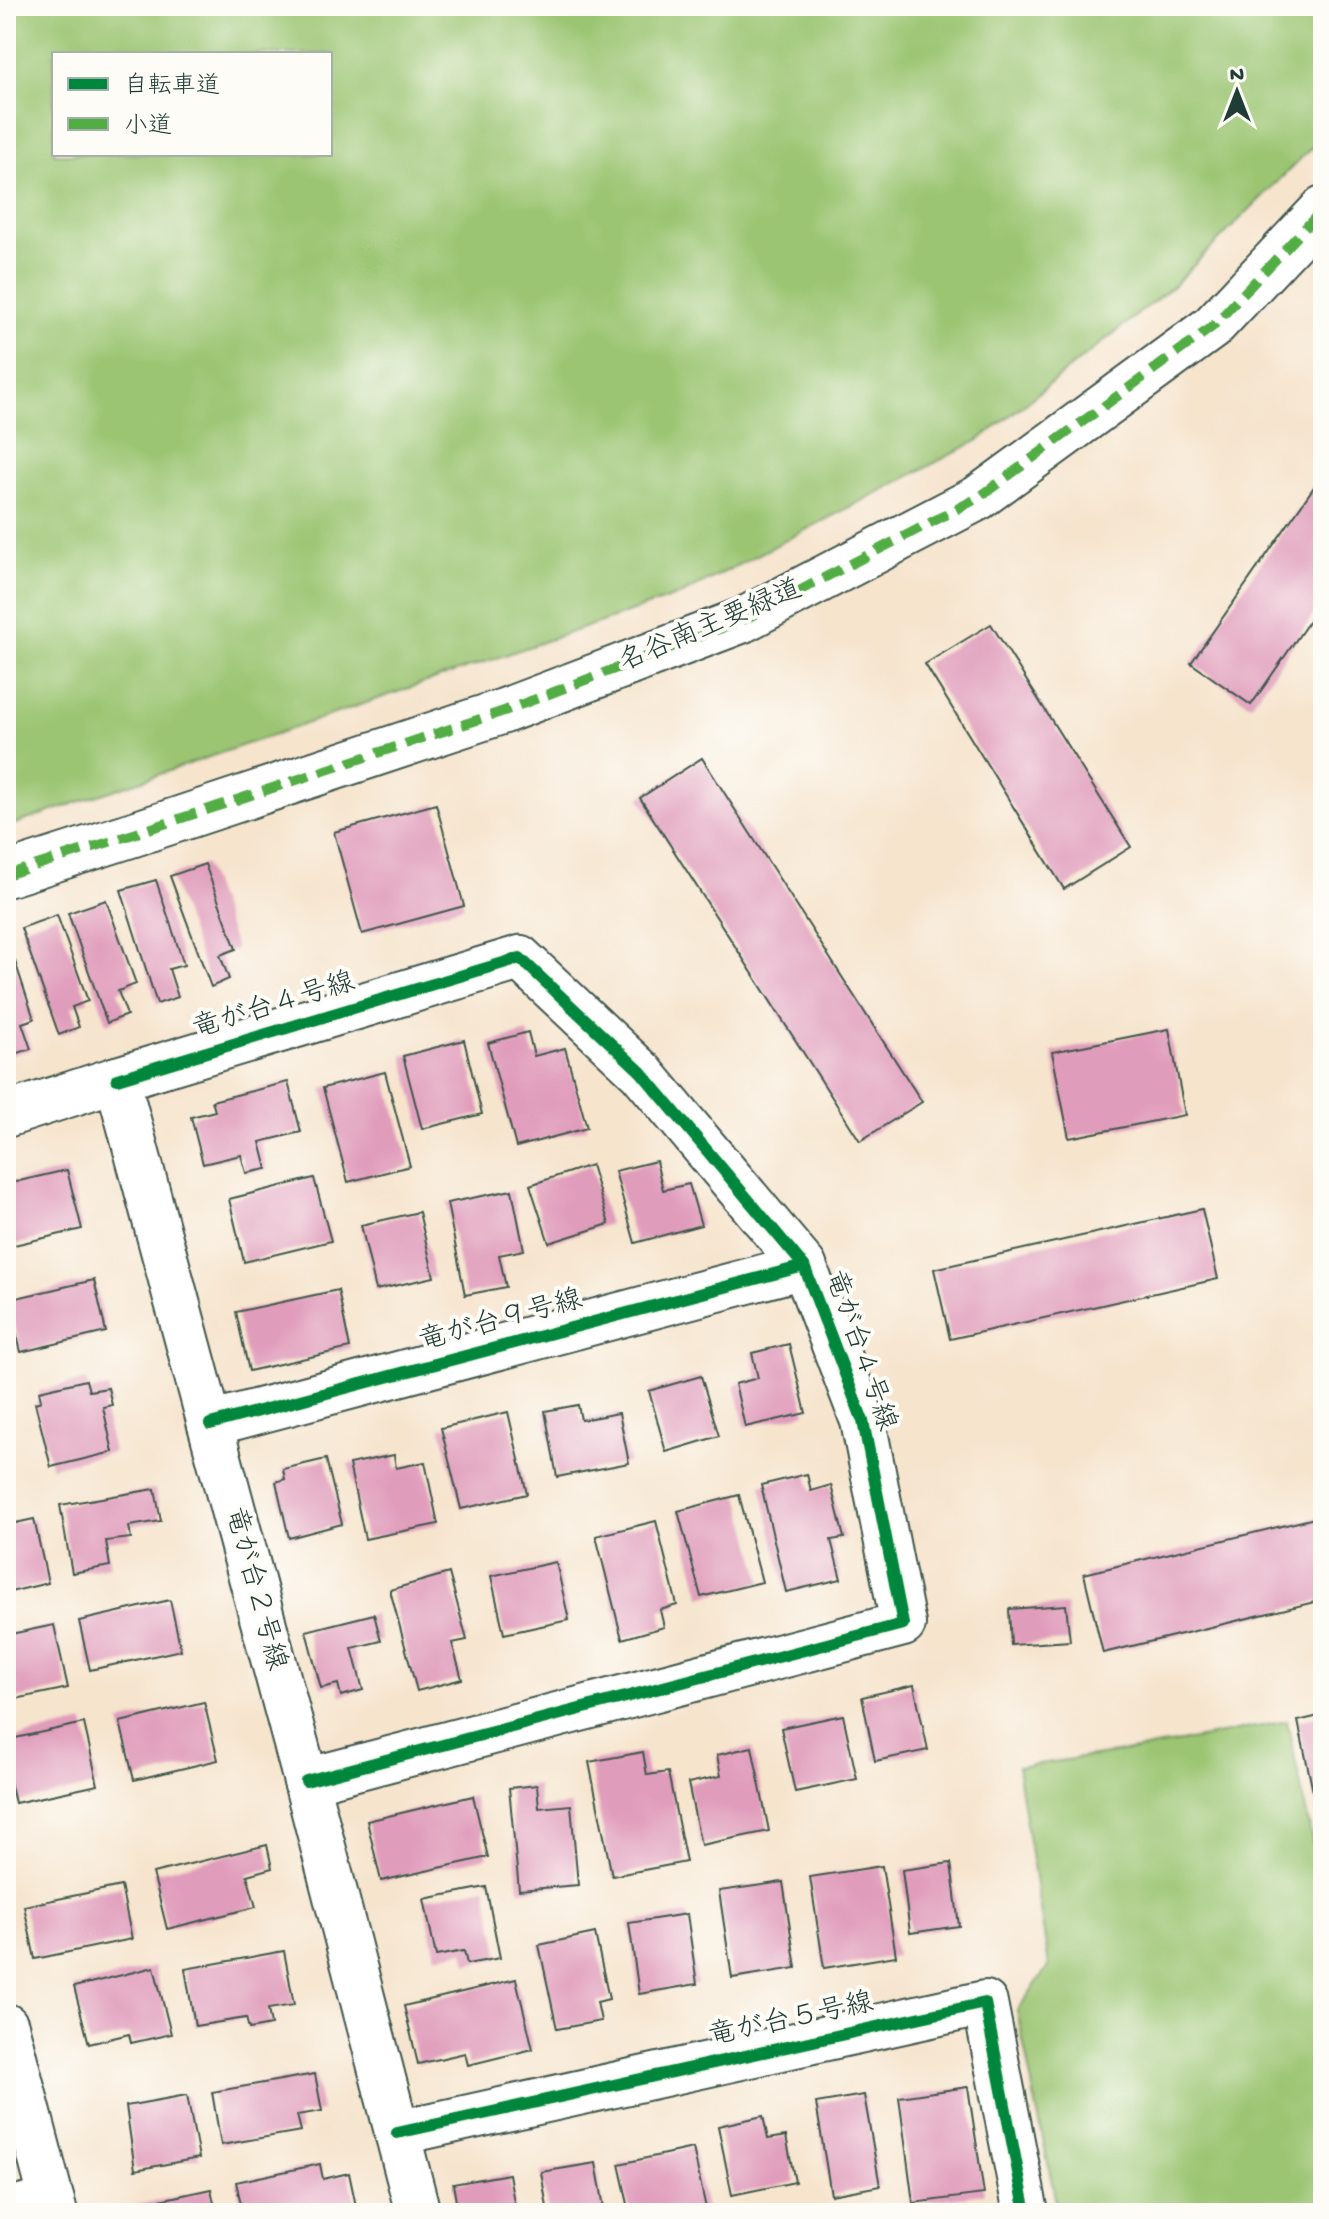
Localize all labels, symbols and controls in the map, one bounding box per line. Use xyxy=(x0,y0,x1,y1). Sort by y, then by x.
legend xyxy=(52,52,332,156)
north arrow xyxy=(1197,52,1277,132)
text: N xyxy=(1230,63,1244,89)
text: 自転車道 xyxy=(124,72,220,102)
text: 小道 xyxy=(124,112,172,142)
street label: 名谷南主要緑道 xyxy=(614,573,808,680)
street label: 竜が台４号線 xyxy=(189,966,359,1047)
street label: 竜が台４号線 xyxy=(816,1266,903,1436)
street label: 竜が台９号線 xyxy=(415,1283,586,1360)
street label: 竜が台２号線 xyxy=(216,1503,293,1674)
street label: 竜が台５号線 xyxy=(705,1986,877,2055)

